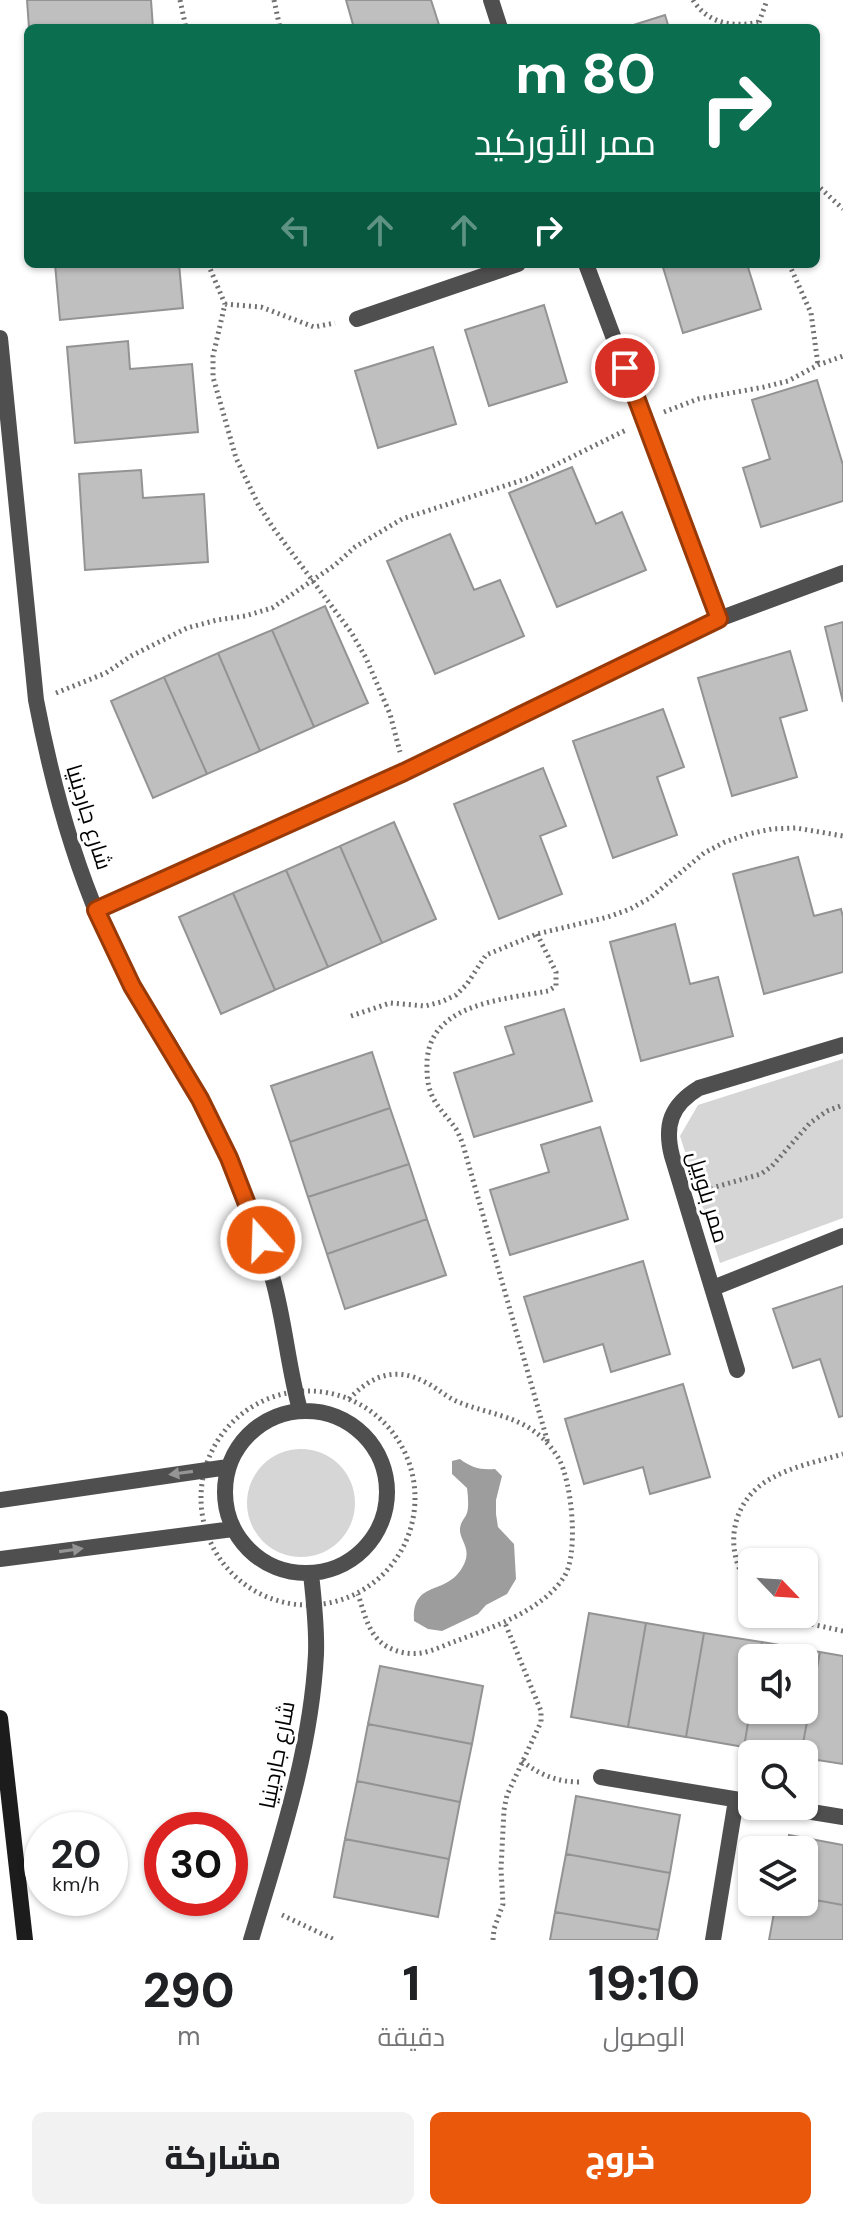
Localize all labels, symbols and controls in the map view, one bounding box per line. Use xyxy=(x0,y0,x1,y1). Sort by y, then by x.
text: 80 m xyxy=(515,37,656,110)
icon: right xyxy=(684,56,788,160)
text: ممر الأوركيد xyxy=(474,119,656,166)
icon: left xyxy=(274,208,318,252)
icon: ahead xyxy=(358,208,402,252)
icon: ahead xyxy=(442,208,486,252)
icon: right xyxy=(526,208,570,252)
pin xyxy=(591,334,659,402)
icon: arrive xyxy=(603,346,647,390)
street label: شارع جاردينيا xyxy=(59,761,119,873)
street label: ممر بلوبيل xyxy=(680,1148,736,1246)
position arrow xyxy=(219,1198,303,1282)
one-way arrow xyxy=(168,1467,193,1480)
one-way arrow xyxy=(59,1543,84,1556)
north arrow xyxy=(738,1548,818,1628)
map controls xyxy=(738,1548,818,1916)
button: sound xyxy=(738,1644,818,1724)
street label: شارع جاردينيا xyxy=(252,1699,302,1811)
button: search xyxy=(738,1740,818,1820)
speed limit sign: 30 xyxy=(144,1812,248,1916)
text: 20 xyxy=(50,1828,102,1880)
button: layers xyxy=(738,1836,818,1916)
text: km/h xyxy=(52,1871,100,1897)
text: 1 xyxy=(402,1952,420,2015)
text: 19:10 xyxy=(588,1952,700,2015)
text: 290 xyxy=(143,1959,235,2022)
text: m xyxy=(177,2019,200,2053)
text: دقيقة xyxy=(378,2020,445,2054)
text: الوصول xyxy=(603,2020,686,2054)
button: مشاركة xyxy=(32,2112,414,2204)
button: خروج xyxy=(430,2112,811,2204)

